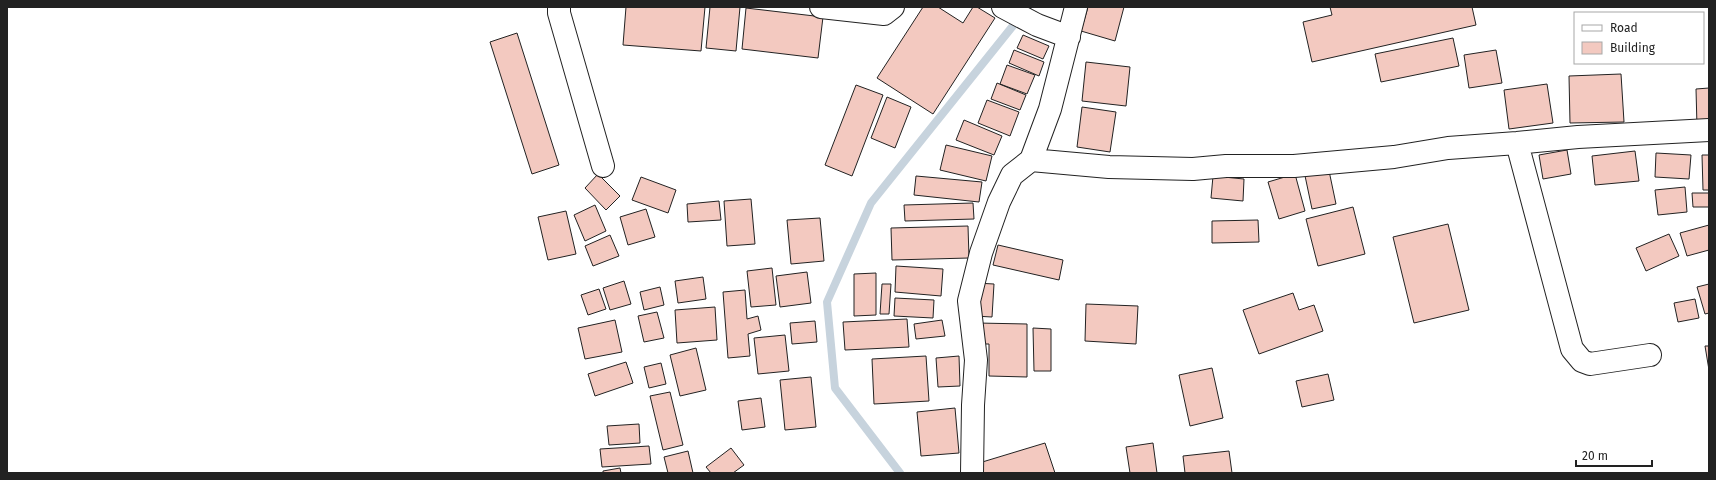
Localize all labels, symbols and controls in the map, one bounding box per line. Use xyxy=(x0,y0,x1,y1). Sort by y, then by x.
legend xyxy=(1574,12,1704,64)
text: Road xyxy=(1610,21,1638,35)
text: Building xyxy=(1610,41,1656,55)
scale bar xyxy=(1576,442,1652,468)
text: 20 m xyxy=(1582,449,1608,463)

